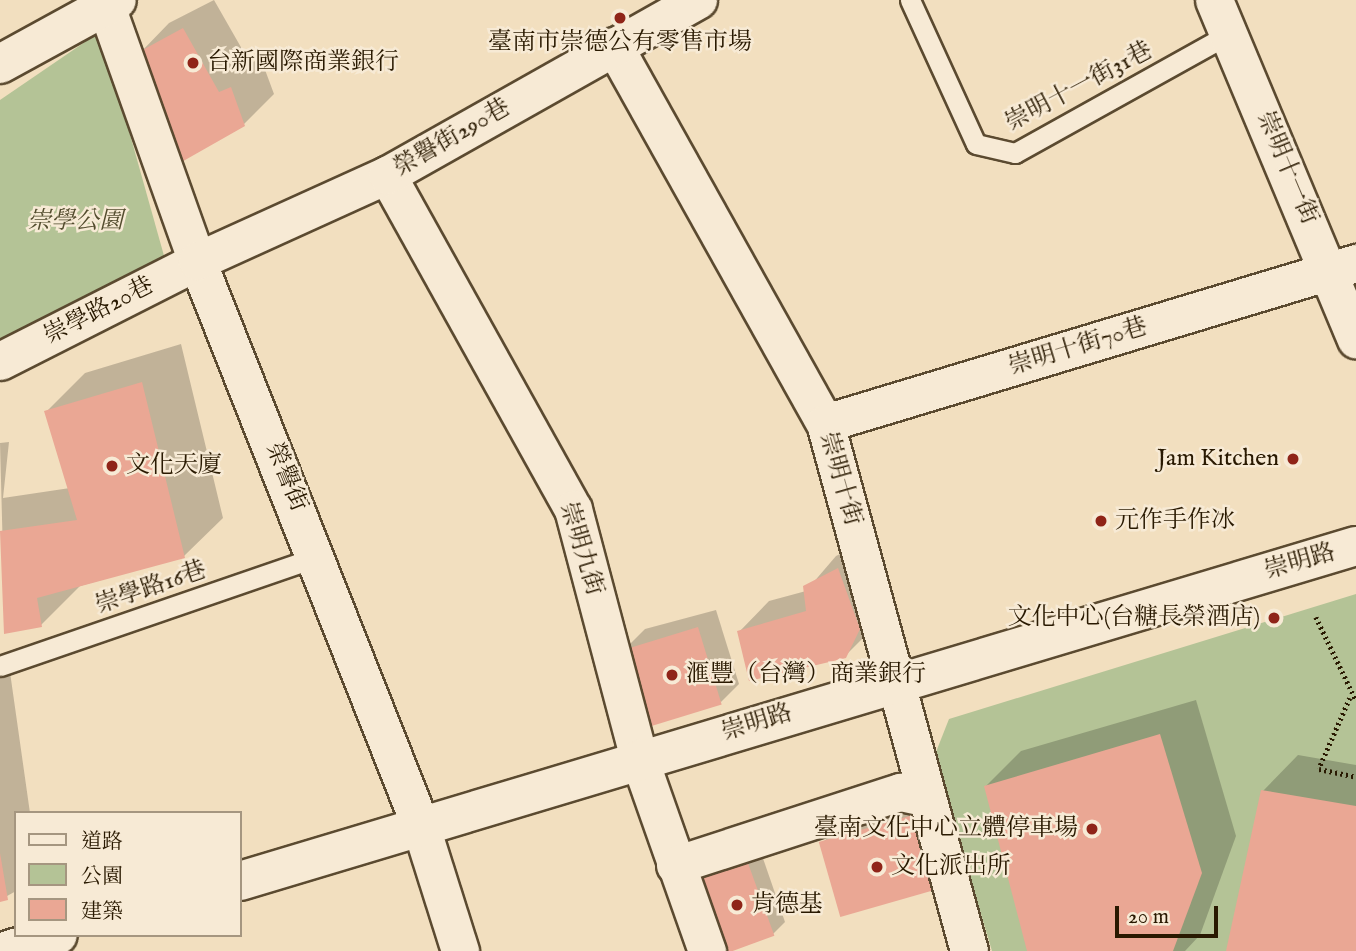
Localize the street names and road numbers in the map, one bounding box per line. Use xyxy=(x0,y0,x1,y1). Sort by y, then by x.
street label: 崇明十一街31巷 xyxy=(1001,36,1157,138)
street label: 榮譽街290巷 xyxy=(389,93,515,183)
street label: 崇明十一街 xyxy=(1250,107,1324,229)
street label: 崇學路20巷 xyxy=(39,271,159,351)
street label: 崇明十街70巷 xyxy=(1005,312,1151,382)
street label: 崇明十街 xyxy=(813,429,867,529)
street label: 榮譽街 xyxy=(259,438,313,516)
street label: 崇明九街 xyxy=(553,499,609,599)
street label: 崇明路 xyxy=(1261,538,1339,586)
street label: 崇學路16巷 xyxy=(92,556,210,620)
street label: 崇明路 xyxy=(718,699,796,747)

